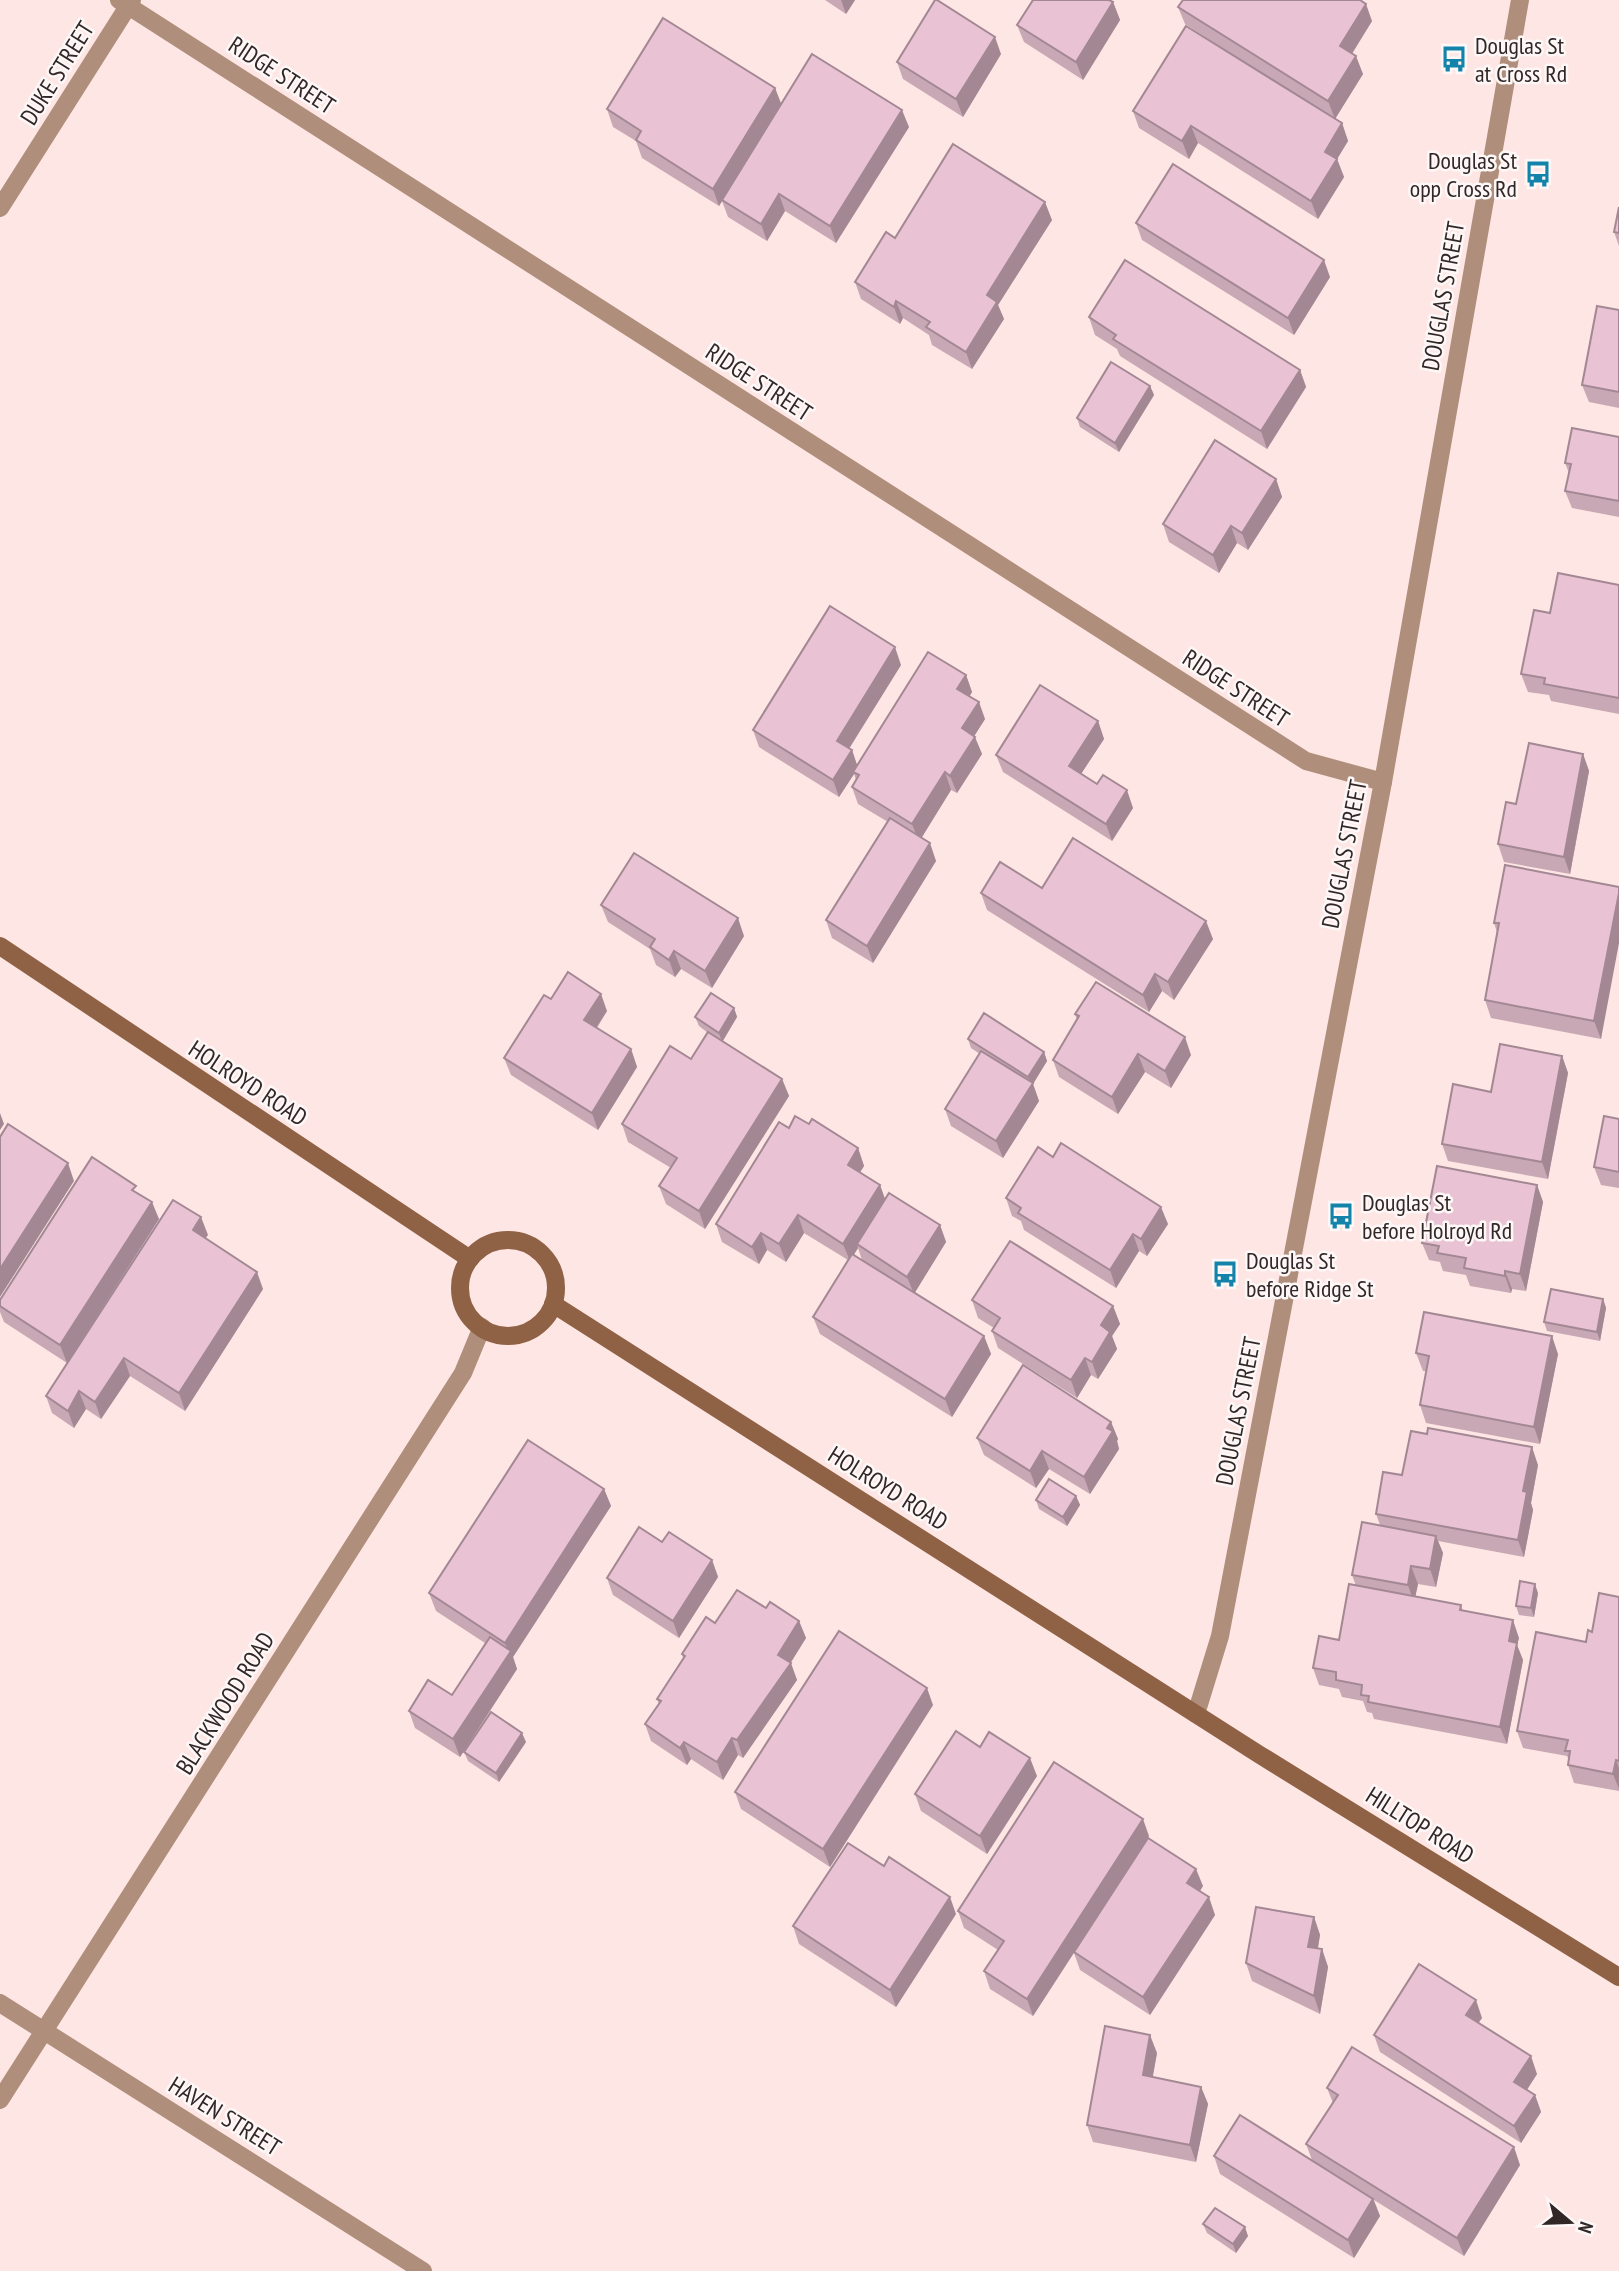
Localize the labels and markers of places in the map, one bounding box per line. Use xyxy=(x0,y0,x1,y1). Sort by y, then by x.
place label: Douglas St at Cross Rd xyxy=(1475,30,1567,89)
bus stop icon: Douglas St at Cross Rd xyxy=(1439,44,1469,74)
place label: Douglas St opp Cross Rd xyxy=(1410,145,1517,204)
bus stop icon: Douglas St opp Cross Rd xyxy=(1523,159,1553,189)
place label: Douglas St before Holroyd Rd xyxy=(1362,1187,1512,1246)
bus stop icon: Douglas St before Holroyd Rd xyxy=(1326,1201,1356,1231)
place label: Douglas St before Ridge St xyxy=(1246,1245,1374,1304)
bus stop icon: Douglas St before Ridge St xyxy=(1210,1259,1240,1289)

